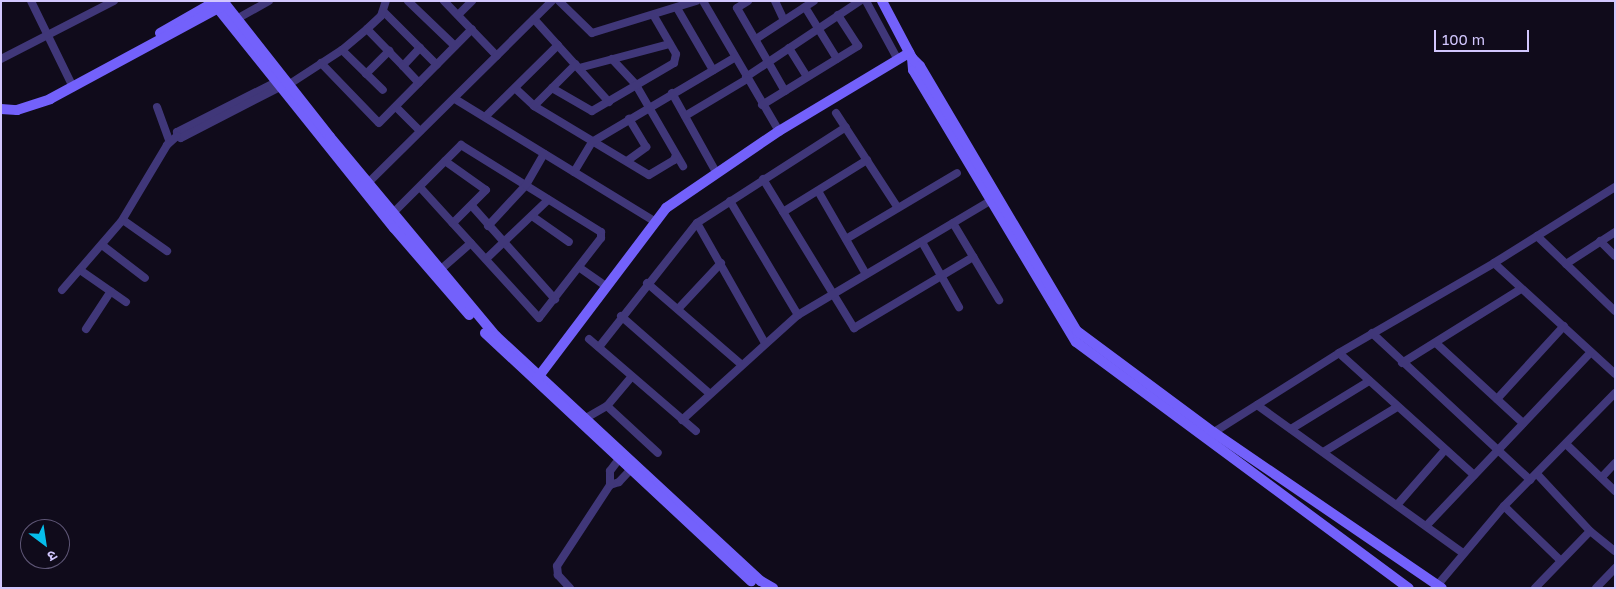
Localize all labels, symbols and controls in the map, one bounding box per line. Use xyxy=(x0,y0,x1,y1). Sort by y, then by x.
scale bar xyxy=(1436,20,1531,52)
text: 100 m xyxy=(1442,30,1485,48)
north arrow xyxy=(20,519,70,569)
text: उ xyxy=(45,547,60,566)

